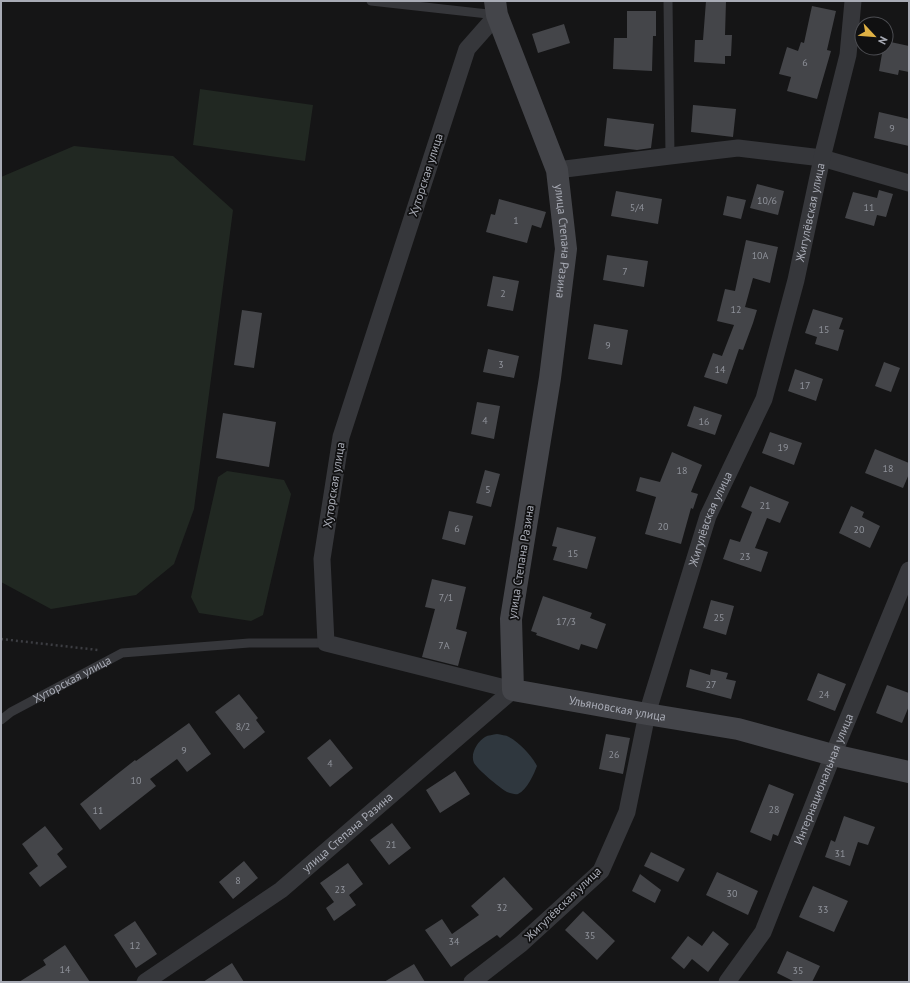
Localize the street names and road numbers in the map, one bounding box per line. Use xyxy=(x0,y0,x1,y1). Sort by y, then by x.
street label: Хуторская улица xyxy=(405,131,446,218)
street label: Жигулёвская улица xyxy=(792,161,828,264)
street label: улица Степана Разина xyxy=(552,183,574,299)
street label: Хуторская улица xyxy=(319,441,348,529)
street label: Жигулёвская улица xyxy=(685,469,735,569)
street label: улица Степана Разина xyxy=(504,504,537,620)
street label: Хуторская улица xyxy=(30,652,114,706)
street label: Ульяновская улица xyxy=(568,692,667,724)
street label: Интернациональная улица xyxy=(790,711,856,847)
street label: улица Степана Разина xyxy=(299,789,396,876)
street label: Жигулёвская улица xyxy=(520,863,604,945)

